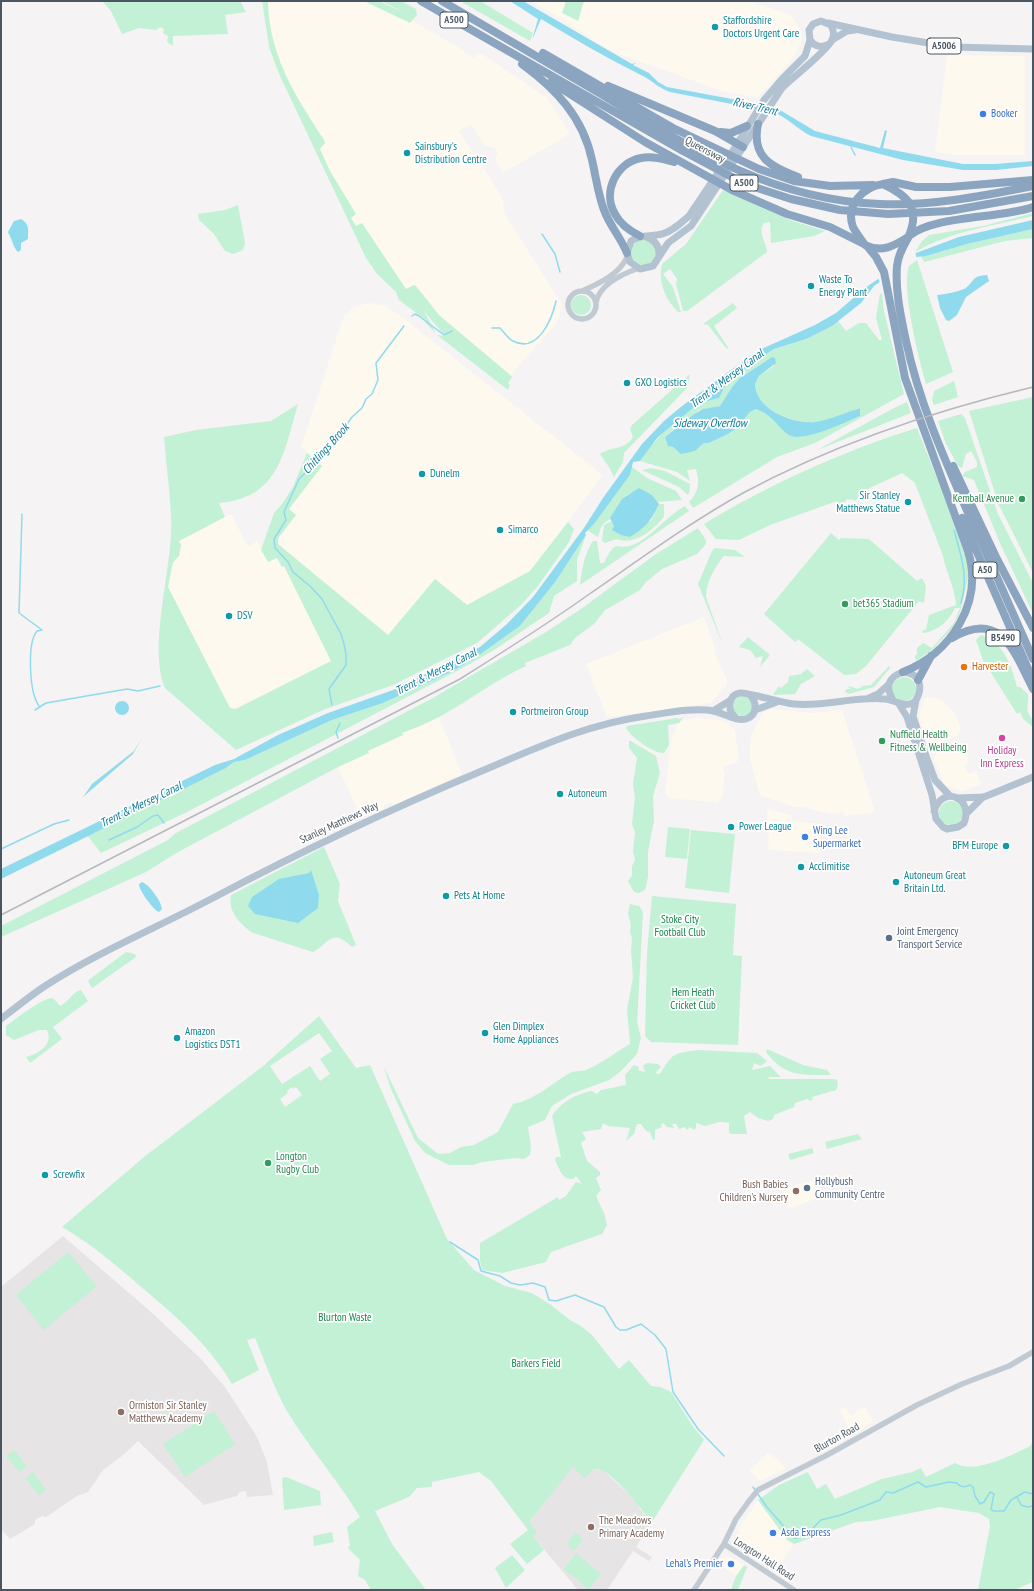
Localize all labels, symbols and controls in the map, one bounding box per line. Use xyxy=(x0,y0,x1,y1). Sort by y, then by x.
road number: A500 xyxy=(440,12,468,28)
place label: Staffordshire Doctors Urgent Care xyxy=(723,14,799,40)
marker: Staffordshire Doctors Urgent Care xyxy=(710,22,720,32)
road number: A5006 xyxy=(927,38,961,54)
water label: River Trent xyxy=(731,95,779,119)
place label: Booker xyxy=(991,107,1017,121)
marker: Booker xyxy=(978,109,988,119)
street label: Queensway xyxy=(683,134,727,166)
place label: Sainsbury's Distribution Centre xyxy=(415,140,487,166)
marker: Sainsbury's Distribution Centre xyxy=(402,148,412,158)
road number: A500 xyxy=(730,175,758,191)
place label: Waste To Energy Plant xyxy=(819,273,867,299)
marker: Waste To Energy Plant xyxy=(806,281,816,291)
water label: Trent & Mersey Canal xyxy=(687,347,767,411)
place label: GXO Logistics xyxy=(635,376,687,390)
marker: GXO Logistics xyxy=(622,378,632,388)
water label: Sideway Overflow xyxy=(673,417,747,431)
water label: Chitlings Brook xyxy=(300,421,352,477)
place label: Dunelm xyxy=(430,467,460,481)
marker: Dunelm xyxy=(417,469,427,479)
place label: Sir Stanley Matthews Statue xyxy=(836,489,900,515)
place label: Kemball Avenue xyxy=(953,492,1014,506)
marker: Kemball Avenue xyxy=(1017,494,1027,504)
marker: Sir Stanley Matthews Statue xyxy=(903,497,913,507)
place label: Simarco xyxy=(508,523,538,537)
marker: Simarco xyxy=(495,525,505,535)
road number: A50 xyxy=(973,562,997,578)
place label: bet365 Stadium xyxy=(853,597,914,611)
marker: bet365 Stadium xyxy=(840,599,850,609)
place label: DSV xyxy=(237,609,253,623)
marker: DSV xyxy=(224,611,234,621)
road number: B5490 xyxy=(986,630,1020,646)
water label: Trent & Mersey Canal xyxy=(393,645,479,699)
place label: Harvester xyxy=(972,660,1008,674)
marker: Harvester xyxy=(959,662,969,672)
place label: Portmeiron Group xyxy=(521,705,588,719)
marker: Portmeiron Group xyxy=(508,707,518,717)
place label: Nuffield Health Fitness & Wellbeing xyxy=(890,728,967,754)
marker: Holiday Inn Express xyxy=(997,733,1007,743)
marker: Nuffield Health Fitness & Wellbeing xyxy=(877,736,887,746)
place label: Holiday Inn Express xyxy=(980,744,1024,770)
water label: Trent & Mersey Canal xyxy=(98,779,184,831)
place label: Autoneum xyxy=(568,787,607,801)
marker: Autoneum xyxy=(555,789,565,799)
street label: Stanley Matthews Way xyxy=(298,799,380,847)
place label: Power League xyxy=(739,820,792,834)
marker: Power League xyxy=(726,822,736,832)
place label: Wing Lee Supermarket xyxy=(813,824,861,850)
marker: Wing Lee Supermarket xyxy=(800,832,810,842)
place label: BFM Europe xyxy=(952,839,998,853)
marker: BFM Europe xyxy=(1001,841,1011,851)
place label: Acclimitise xyxy=(809,860,850,874)
marker: Acclimitise xyxy=(796,862,806,872)
place label: Autoneum Great Britain Ltd. xyxy=(904,869,966,895)
marker: Autoneum Great Britain Ltd. xyxy=(891,877,901,887)
place label: Pets At Home xyxy=(454,889,505,903)
marker: Pets At Home xyxy=(441,891,451,901)
park label: Stoke City Football Club xyxy=(655,913,705,939)
place label: Joint Emergency Transport Service xyxy=(897,925,962,951)
marker: Joint Emergency Transport Service xyxy=(884,933,894,943)
park label: Hem Heath Cricket Club xyxy=(670,986,716,1012)
place label: Glen Dimplex Home Appliances xyxy=(493,1020,559,1046)
place label: Amazon Logistics DST1 xyxy=(185,1025,240,1051)
marker: Glen Dimplex Home Appliances xyxy=(480,1028,490,1038)
marker: Amazon Logistics DST1 xyxy=(172,1033,182,1043)
place label: Longton Rugby Club xyxy=(276,1150,319,1176)
marker: Longton Rugby Club xyxy=(263,1158,273,1168)
place label: Screwfix xyxy=(53,1168,85,1182)
marker: Screwfix xyxy=(40,1170,50,1180)
place label: Hollybush Community Centre xyxy=(815,1175,885,1201)
place label: Bush Babies Children's Nursery xyxy=(719,1178,788,1204)
marker: Hollybush Community Centre xyxy=(802,1183,812,1193)
marker: Bush Babies Children's Nursery xyxy=(791,1186,801,1196)
park label: Blurton Waste xyxy=(318,1311,372,1325)
park label: Barkers Field xyxy=(511,1357,561,1371)
place label: Ormiston Sir Stanley Matthews Academy xyxy=(129,1399,207,1425)
marker: Ormiston Sir Stanley Matthews Academy xyxy=(116,1407,126,1417)
street label: Blurton Road xyxy=(812,1420,862,1456)
place label: The Meadows Primary Academy xyxy=(599,1514,664,1540)
marker: The Meadows Primary Academy xyxy=(586,1522,596,1532)
place label: Asda Express xyxy=(781,1526,830,1540)
marker: Asda Express xyxy=(768,1528,778,1538)
street label: Longton Hall Road xyxy=(731,1534,797,1584)
place label: Lehal's Premier xyxy=(666,1557,723,1571)
marker: Lehal's Premier xyxy=(726,1559,736,1569)

